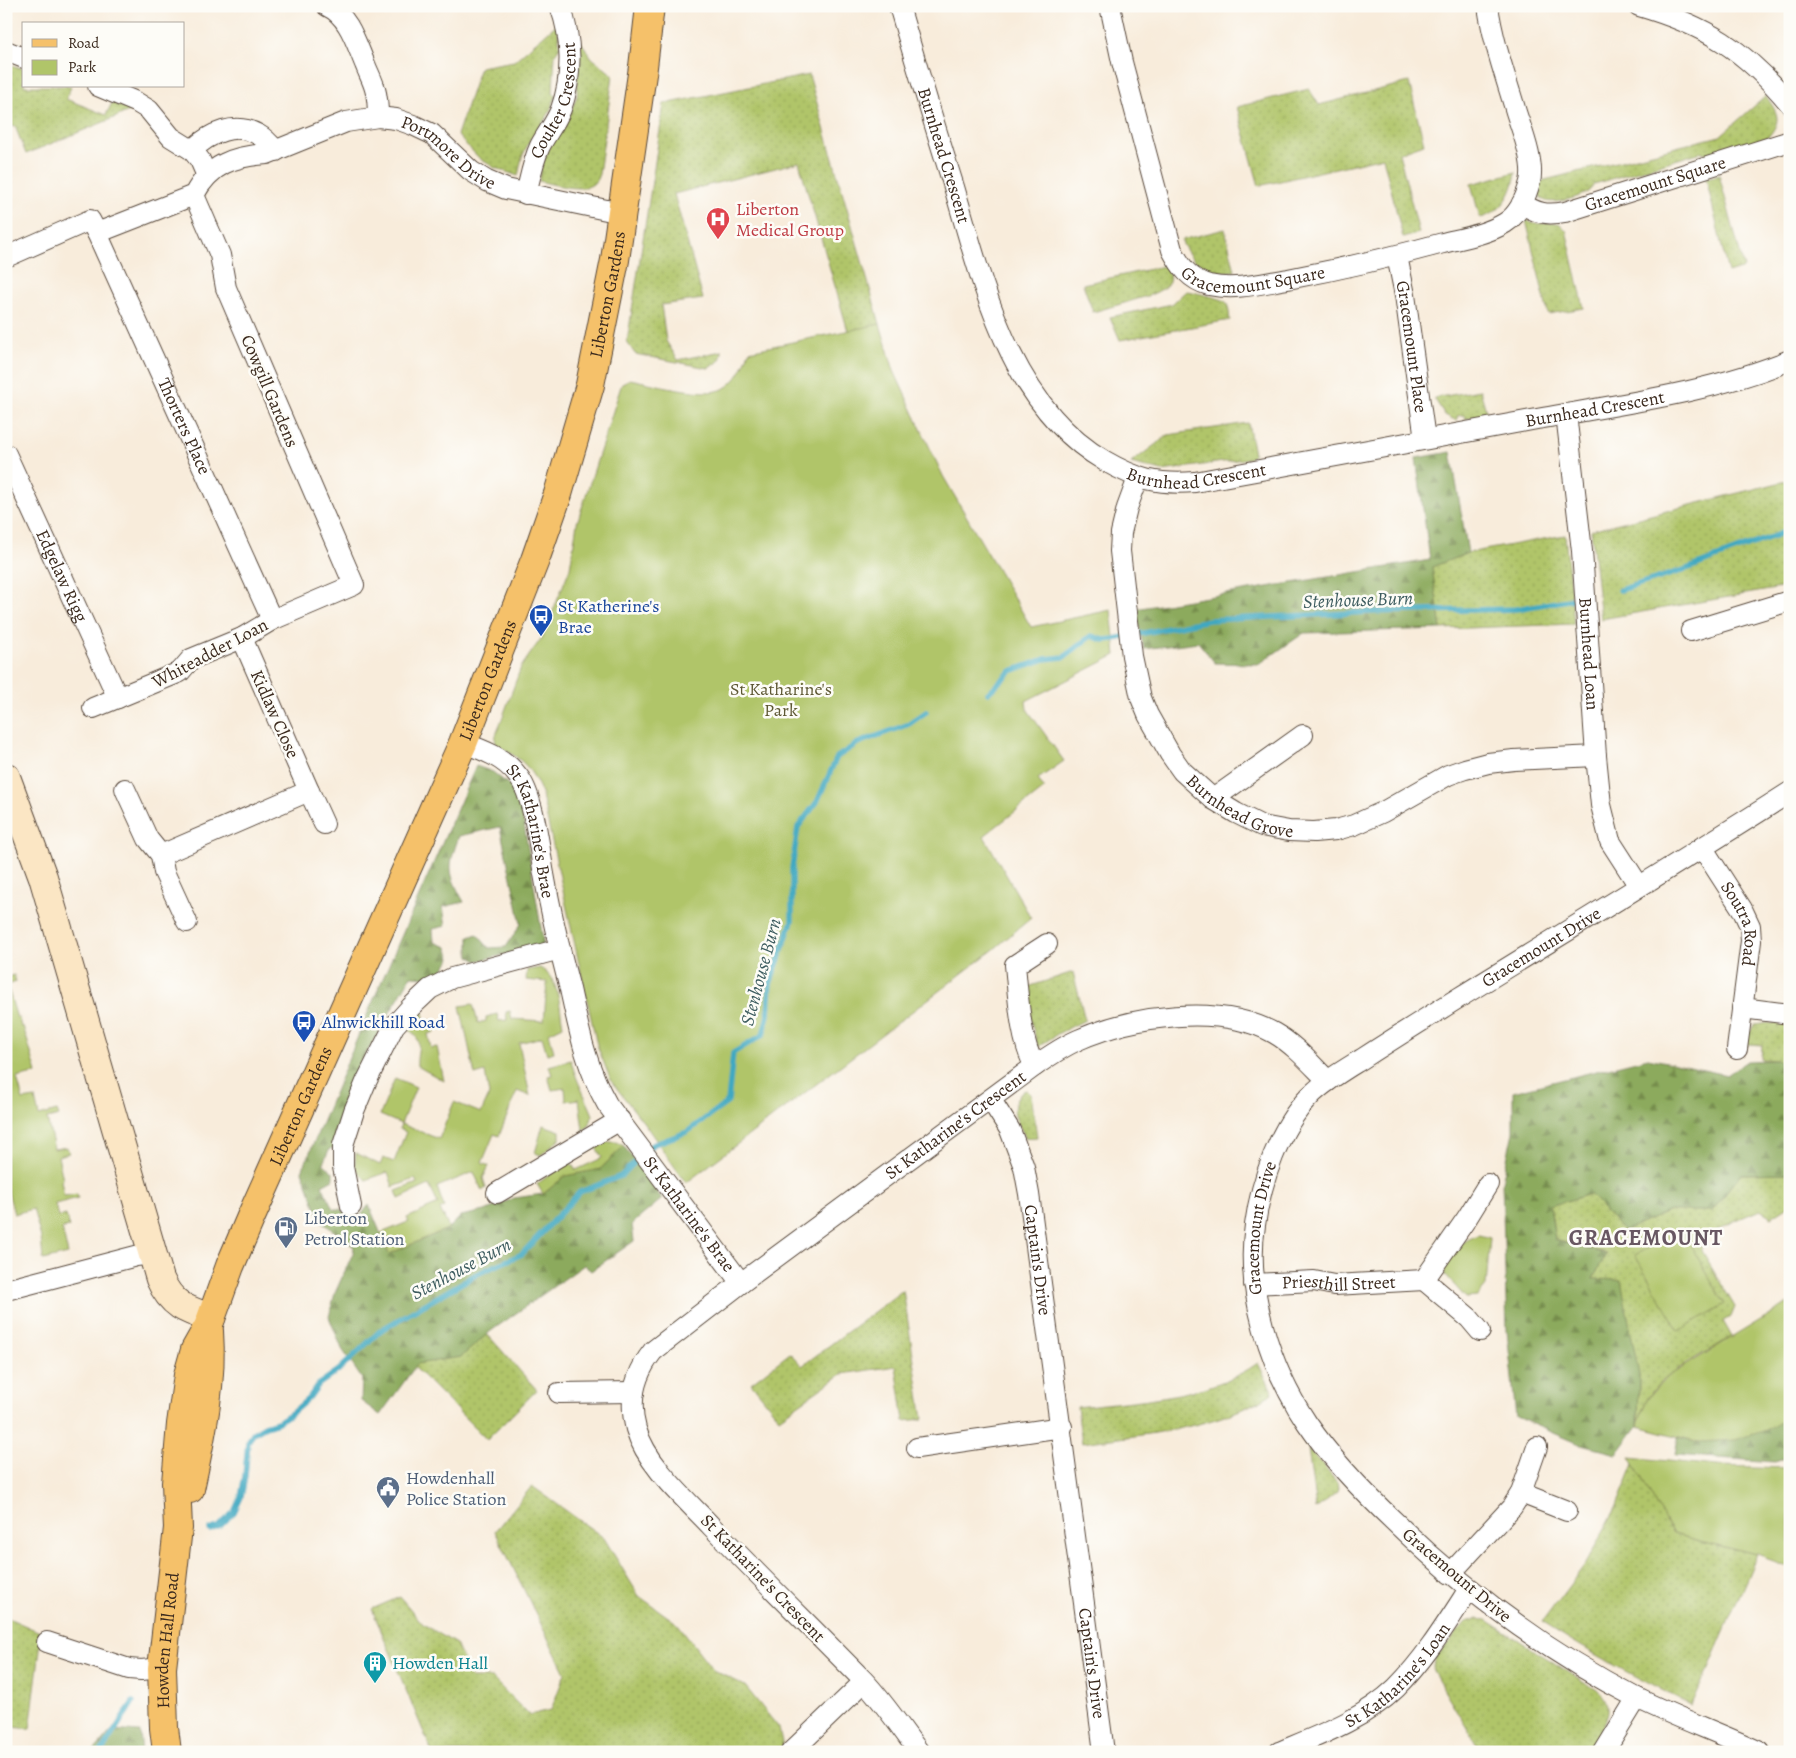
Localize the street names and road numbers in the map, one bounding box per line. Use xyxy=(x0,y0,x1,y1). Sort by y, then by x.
street label: Coulter Crescent xyxy=(524,41,582,162)
street label: Burnhead Crescent xyxy=(912,85,976,226)
street label: Portmore Drive xyxy=(398,110,499,195)
street label: Gracemount Square xyxy=(1582,150,1729,217)
street label: Liberton Gardens xyxy=(584,230,631,360)
street label: Gracemount Square xyxy=(1176,260,1327,299)
street label: Gracemount Place xyxy=(1390,278,1433,414)
street label: Cowgill Gardens xyxy=(235,331,305,451)
street label: Thorters Place xyxy=(152,374,217,478)
street label: Burnhead Crescent xyxy=(1523,385,1667,433)
street label: Burnhead Crescent xyxy=(1123,457,1268,495)
street label: Edgelaw Rigg xyxy=(30,525,94,626)
street label: Burnhead Loan xyxy=(1573,597,1605,711)
street label: Whiteadder Loan xyxy=(147,612,272,694)
street label: Liberton Gardens xyxy=(453,616,522,745)
street label: Kidlaw Close xyxy=(245,666,305,762)
street label: St Katharine's Brae xyxy=(501,758,560,900)
street label: Burnhead Grove xyxy=(1181,769,1294,843)
street label: Soutra Road xyxy=(1715,877,1763,968)
street label: Gracemount Drive xyxy=(1477,901,1605,993)
street label: Liberton Gardens xyxy=(263,1042,338,1170)
street label: St Katharine's Crescent xyxy=(880,1065,1031,1185)
street label: St Katharine's Brae xyxy=(638,1151,741,1277)
street label: Gracemount Drive xyxy=(1241,1158,1282,1297)
street label: Captain's Drive xyxy=(1019,1203,1057,1317)
street label: Priesthill Street xyxy=(1281,1269,1396,1297)
street label: St Katharine's Crescent xyxy=(695,1509,831,1647)
street label: Gracemount Drive xyxy=(1397,1522,1517,1628)
street label: Howden Hall Road xyxy=(150,1571,185,1709)
street label: Captain's Drive xyxy=(1073,1606,1111,1720)
street label: St Katharine's Loan xyxy=(1340,1618,1456,1733)

